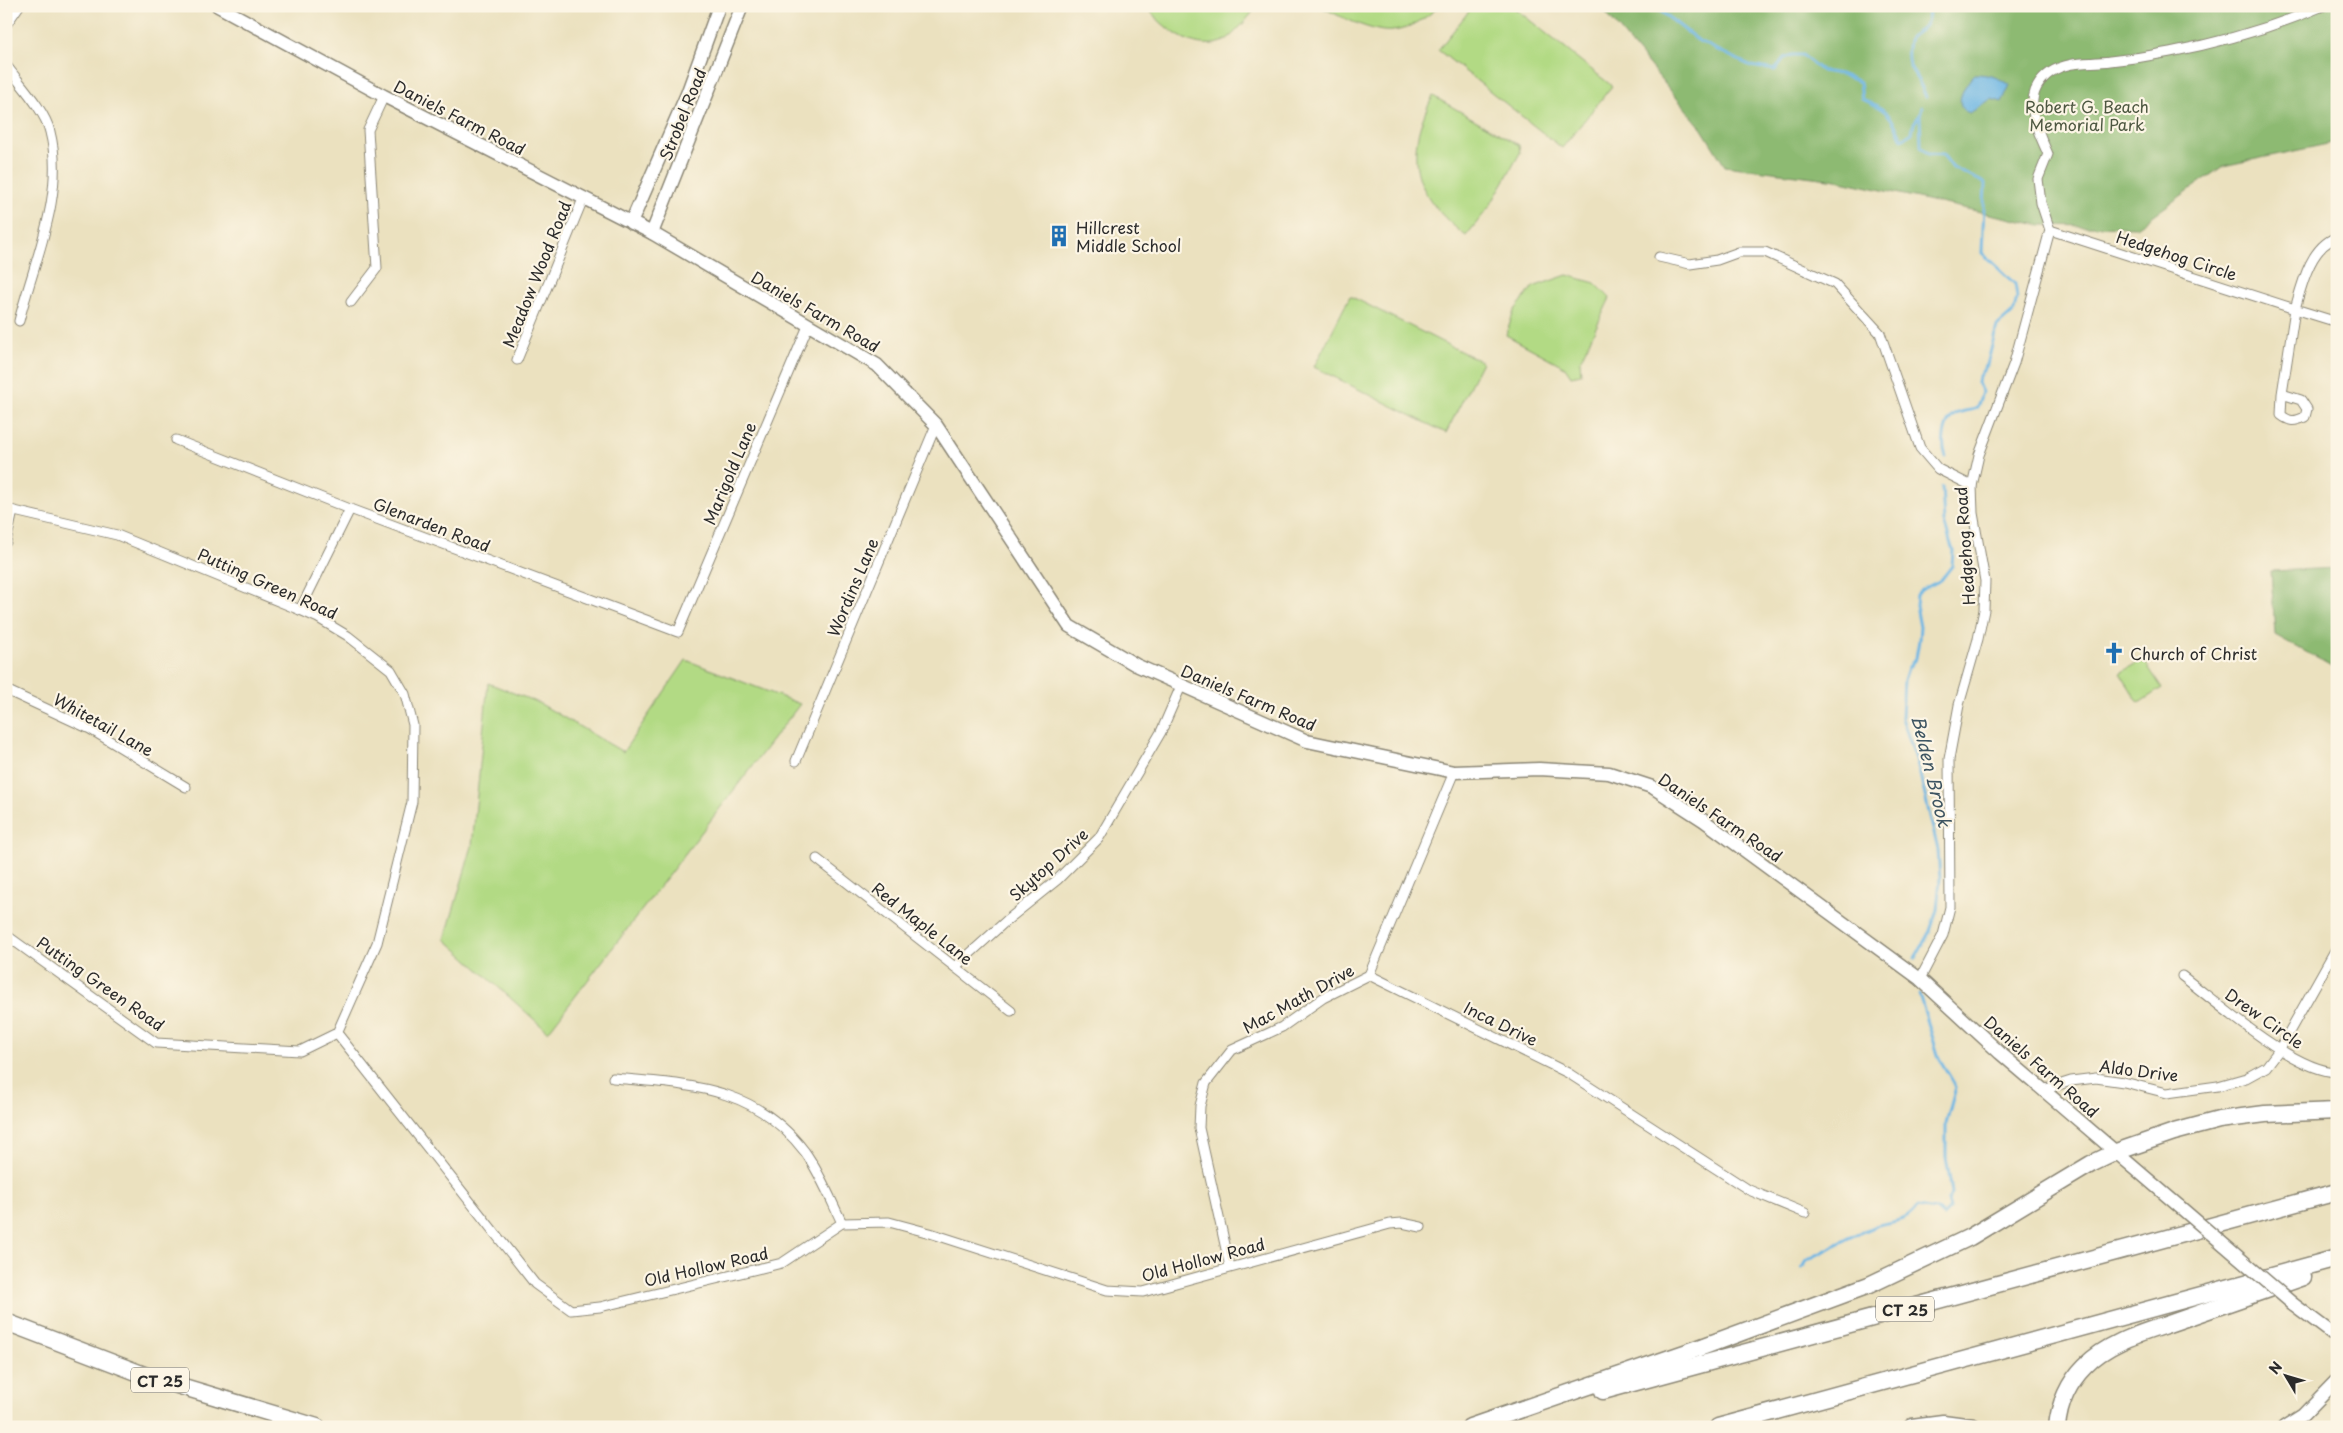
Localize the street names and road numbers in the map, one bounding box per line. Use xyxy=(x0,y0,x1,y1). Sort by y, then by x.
street label: Strobel Road xyxy=(653,64,711,164)
street label: Daniels Farm Road xyxy=(390,73,530,161)
street label: Meadow Wood Road xyxy=(496,197,576,351)
street label: Hedgehog Circle xyxy=(2113,224,2241,286)
street label: Daniels Farm Road xyxy=(747,264,885,358)
street label: Marigold Lane xyxy=(697,418,761,528)
street label: Hedgehog Road xyxy=(1948,486,1980,606)
street label: Glenarden Road xyxy=(370,491,494,557)
street label: Wordins Lane xyxy=(820,534,884,640)
street label: Putting Green Road xyxy=(194,541,342,625)
street label: Daniels Farm Road xyxy=(1178,658,1320,736)
street label: Whitetail Lane xyxy=(50,687,158,761)
street label: Daniels Farm Road xyxy=(1654,767,1788,867)
street label: Skytop Drive xyxy=(1003,822,1093,906)
street label: Red Maple Lane xyxy=(867,876,979,970)
street label: Putting Green Road xyxy=(32,930,170,1036)
street label: Mac Math Drive xyxy=(1238,957,1358,1039)
street label: Drew Circle xyxy=(2221,982,2309,1054)
street label: Inca Drive xyxy=(1460,995,1542,1051)
street label: Daniels Farm Road xyxy=(1979,1009,2105,1123)
street label: Aldo Drive xyxy=(2098,1053,2180,1087)
street label: Old Hollow Road xyxy=(1139,1231,1267,1287)
street label: Old Hollow Road xyxy=(642,1240,770,1292)
road number: CT 25 xyxy=(1876,1296,1934,1322)
road number: CT 25 xyxy=(131,1368,189,1392)

